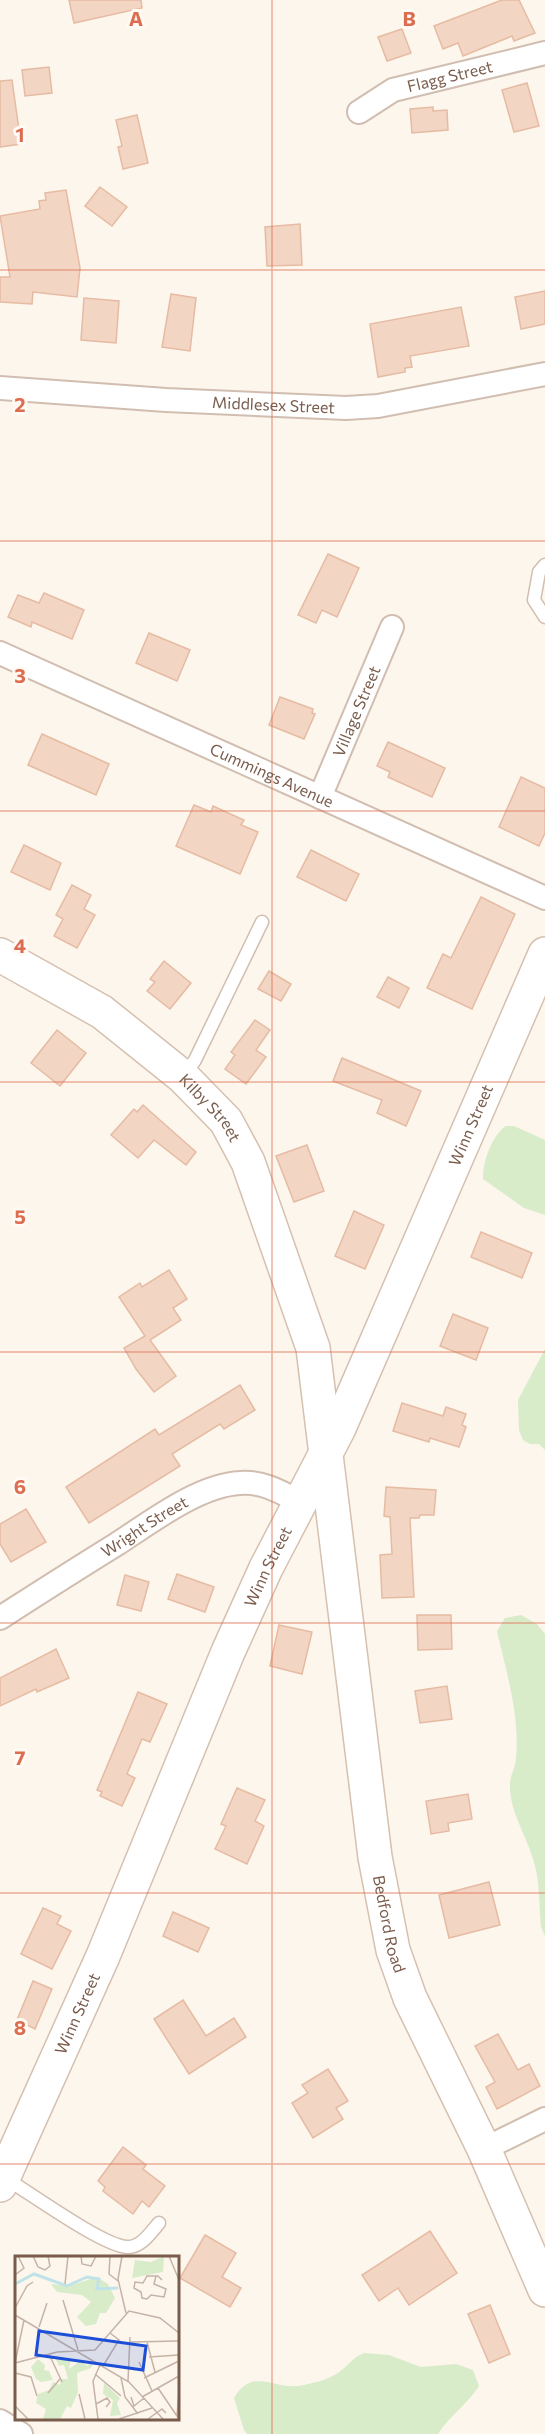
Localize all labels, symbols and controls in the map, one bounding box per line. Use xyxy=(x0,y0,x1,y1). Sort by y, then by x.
text: A xyxy=(129,6,143,30)
text: B xyxy=(402,6,416,30)
street label: Flagg Street xyxy=(405,56,495,95)
text: 1 xyxy=(15,122,25,146)
text: 2 xyxy=(14,392,26,416)
street label: Middlesex Street xyxy=(212,392,336,417)
street label: Village Street xyxy=(328,662,384,760)
text: 3 xyxy=(14,663,26,687)
street label: Cummings Avenue xyxy=(207,739,337,811)
text: 4 xyxy=(14,933,26,957)
street label: Kilby Street xyxy=(176,1069,246,1145)
street label: Winn Street xyxy=(444,1081,496,1169)
text: 5 xyxy=(14,1204,26,1228)
text: 6 xyxy=(14,1474,26,1498)
street label: Wright Street xyxy=(97,1491,191,1560)
street label: Winn Street xyxy=(240,1523,295,1610)
text: 7 xyxy=(15,1745,26,1769)
street label: Bedford Road xyxy=(370,1874,410,1975)
street label: Winn Street xyxy=(50,1969,103,2057)
text: 8 xyxy=(14,2015,26,2039)
inset map xyxy=(15,2256,178,2419)

